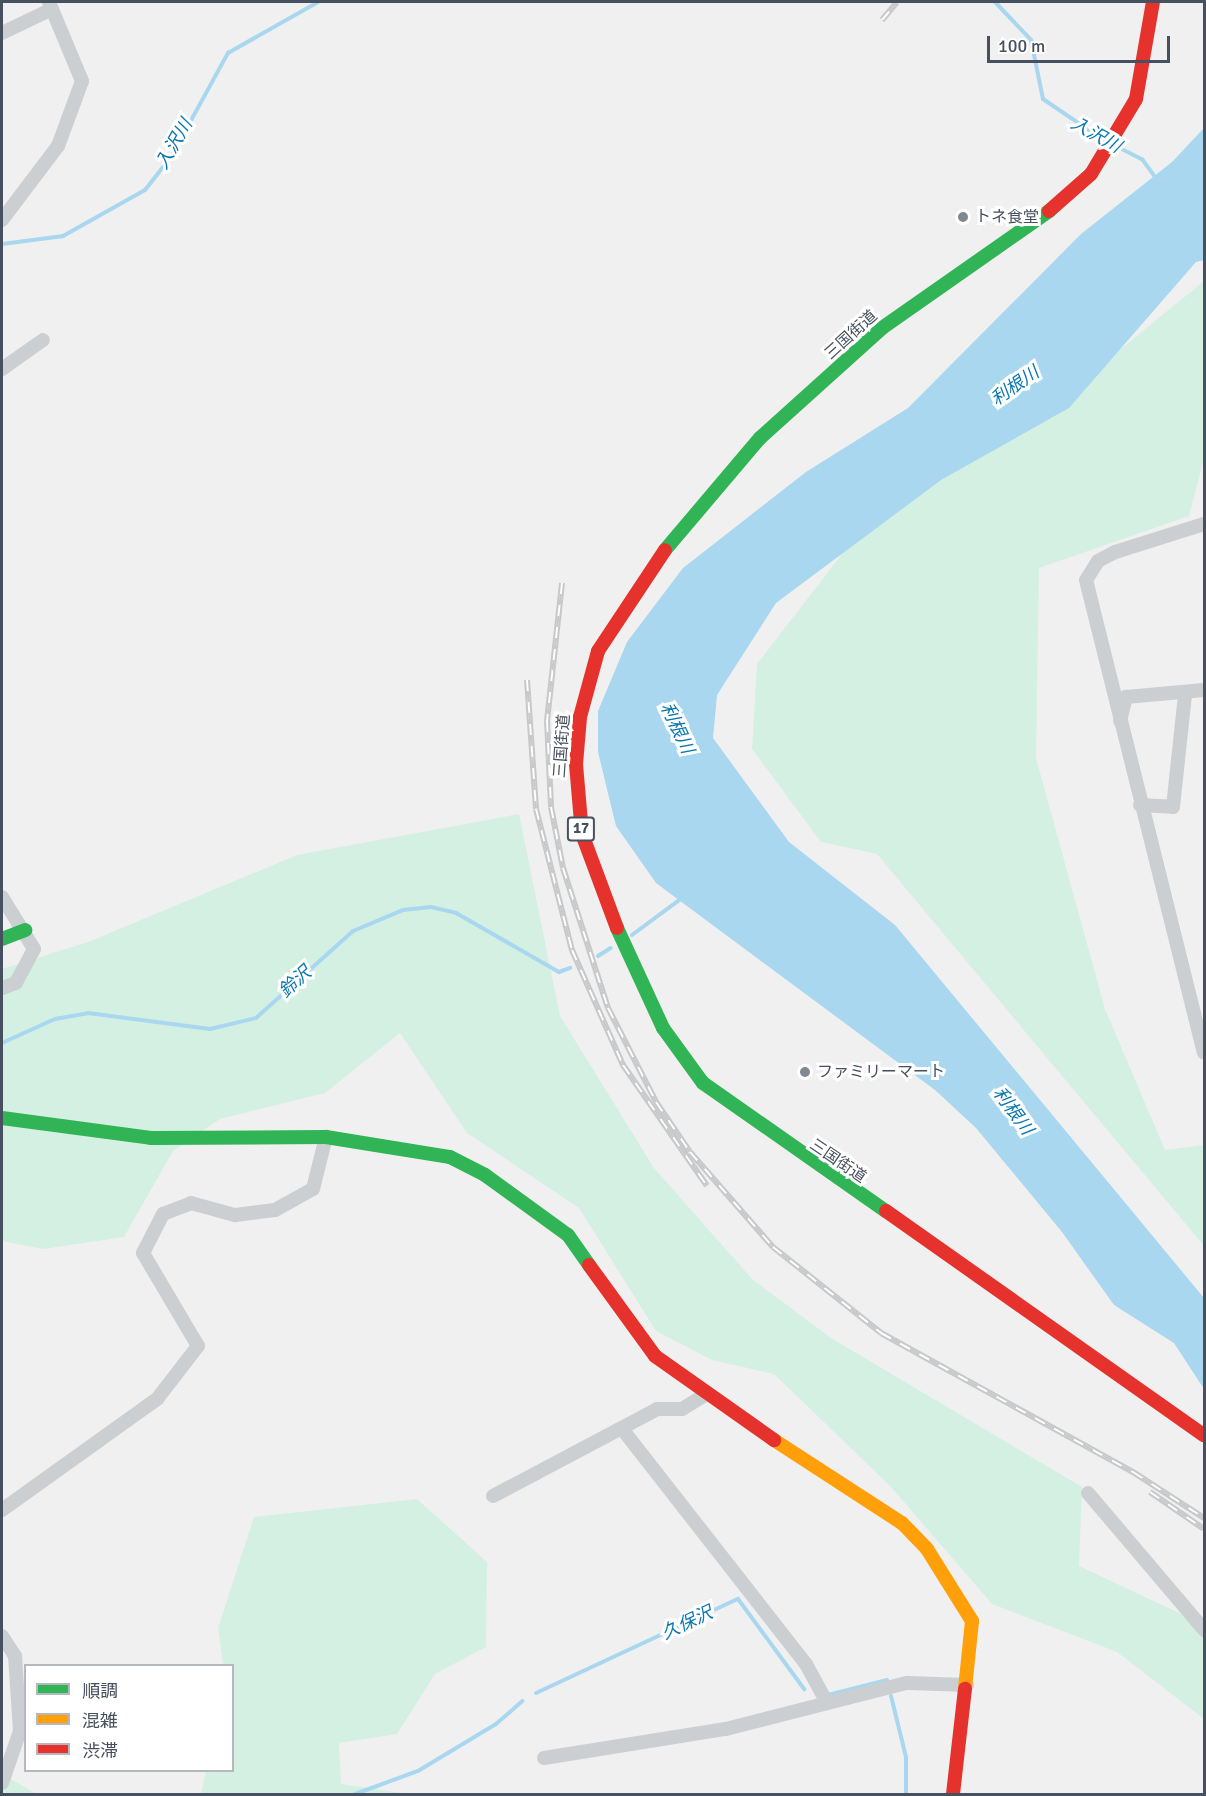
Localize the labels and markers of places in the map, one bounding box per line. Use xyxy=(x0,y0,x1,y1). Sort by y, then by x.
place label: トネ食堂 xyxy=(975,207,1039,227)
marker: トネ食堂 xyxy=(956,210,970,224)
place label: ファミリーマート xyxy=(817,1062,945,1082)
marker: ファミリーマート xyxy=(798,1065,812,1079)

